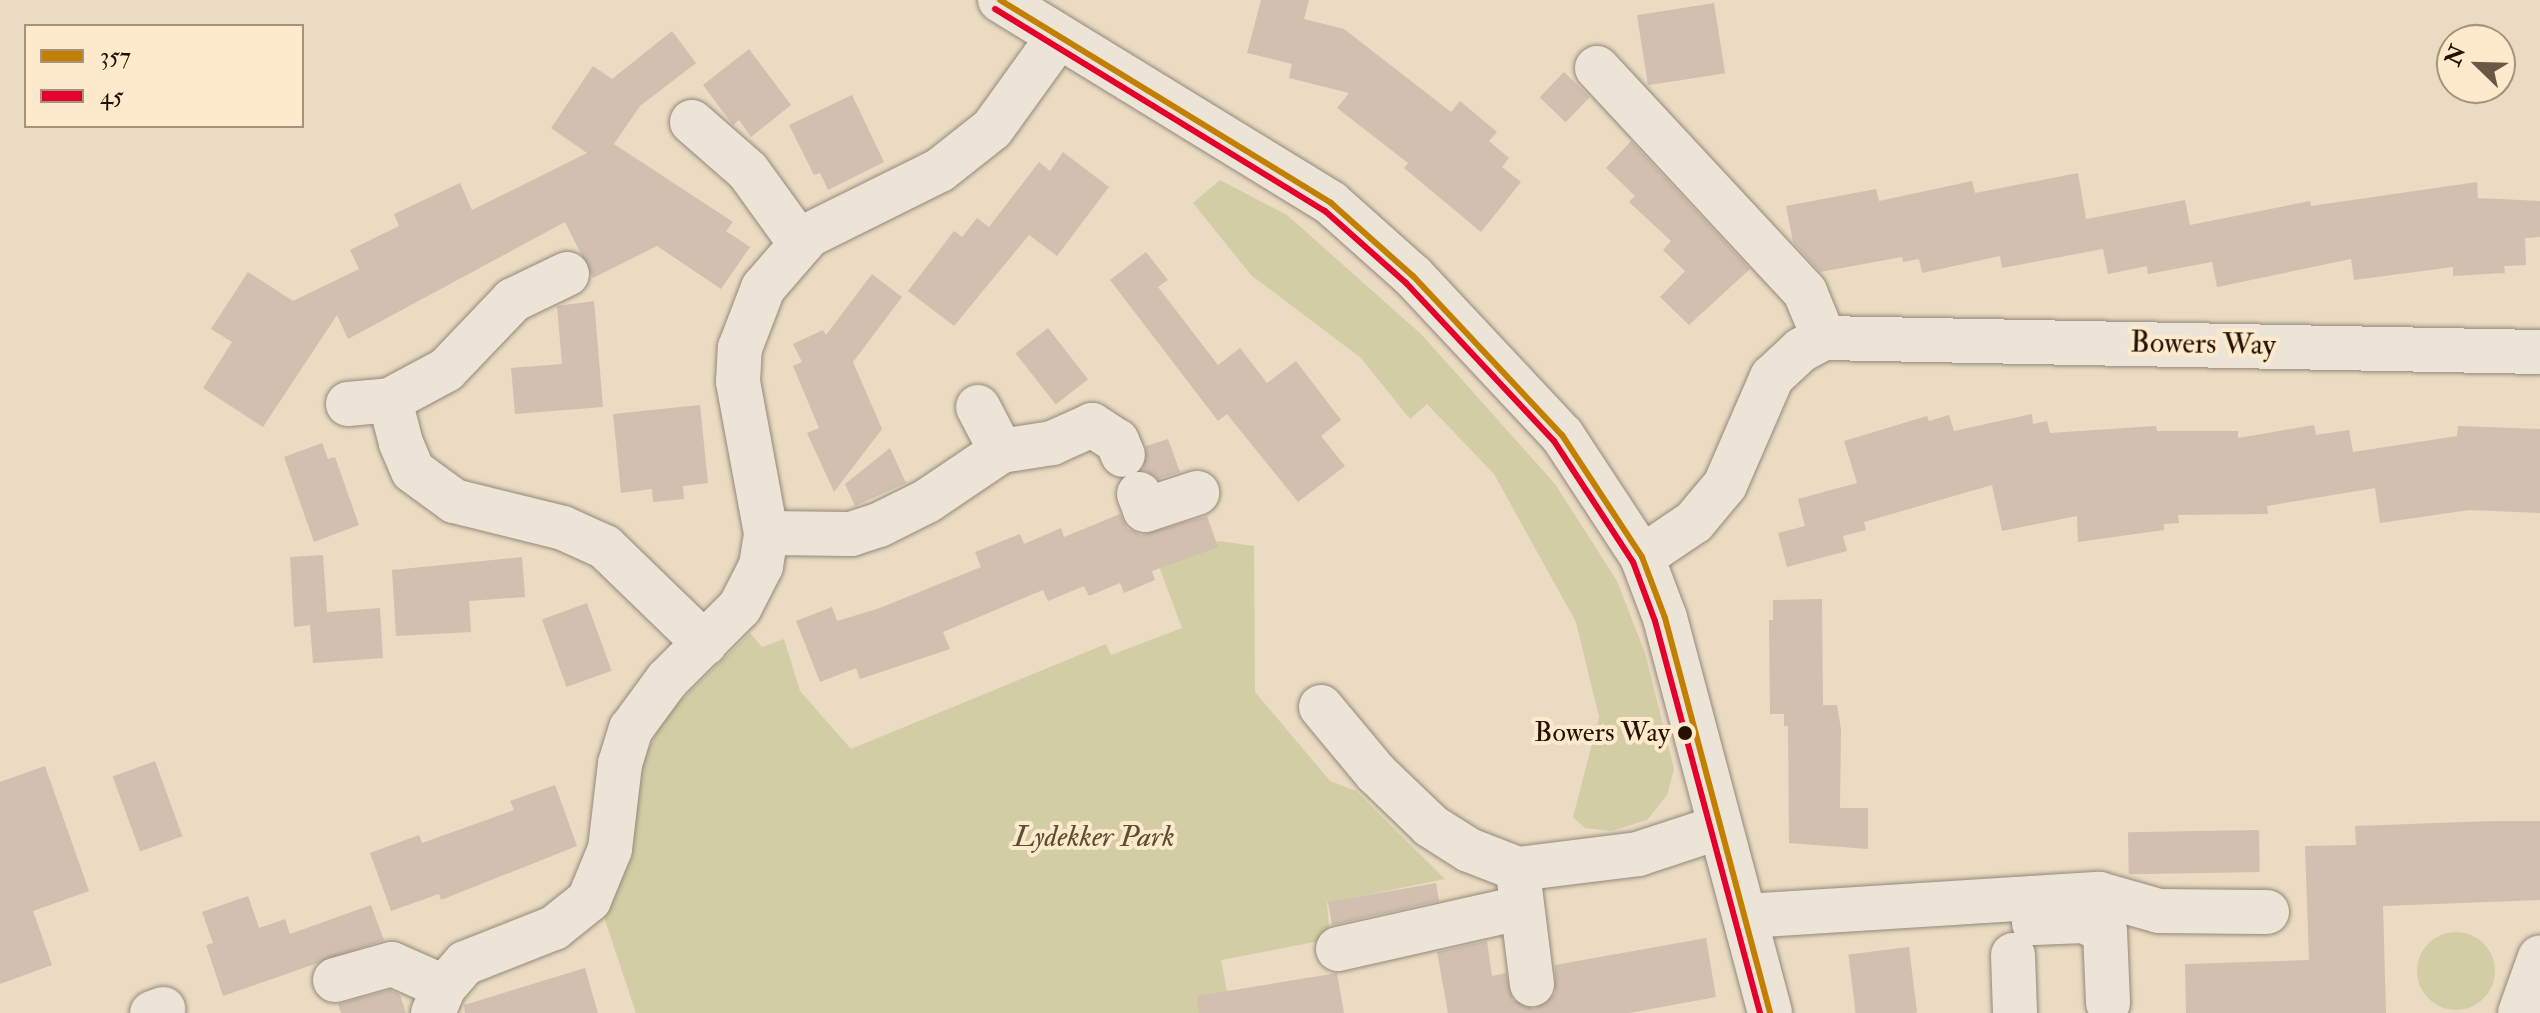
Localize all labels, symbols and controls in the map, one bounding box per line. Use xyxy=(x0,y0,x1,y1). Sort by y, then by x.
legend xyxy=(24,24,304,128)
north arrow xyxy=(2436,24,2516,104)
text: 357 xyxy=(100,41,131,72)
text: N xyxy=(2439,41,2472,70)
text: 45 xyxy=(100,81,123,112)
street label: Bowers Way xyxy=(2130,325,2276,363)
place label: Bowers Way xyxy=(1534,716,1670,750)
marker: Bowers Way xyxy=(1677,725,1693,741)
park label: Lydekker Park xyxy=(1013,819,1175,855)

